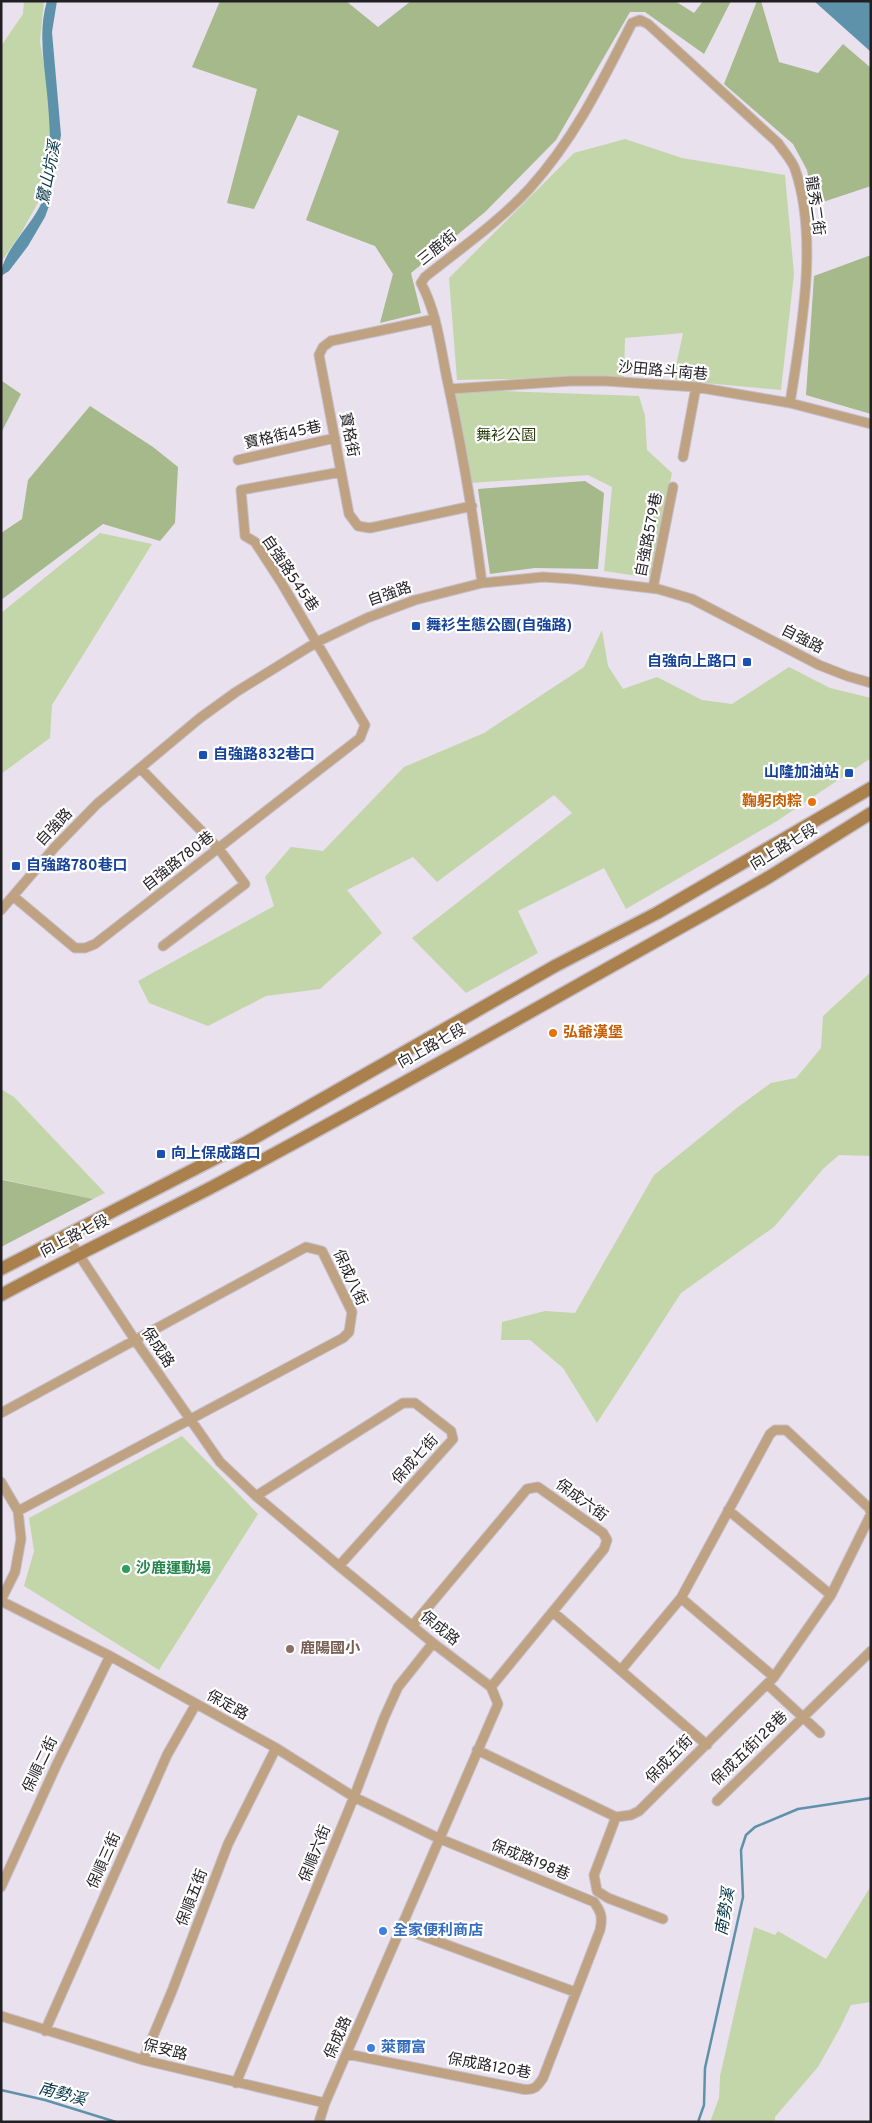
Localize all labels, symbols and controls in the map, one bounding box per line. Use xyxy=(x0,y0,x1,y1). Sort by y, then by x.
water label: 鷺山坑溪 xyxy=(34,138,66,206)
street label: 龍秀二街 xyxy=(800,175,829,237)
street label: 三鹿街 xyxy=(415,227,461,271)
street label: 沙田路斗南巷 xyxy=(617,359,709,385)
street label: 寶格街 xyxy=(334,411,363,459)
street label: 寶格街45巷 xyxy=(242,417,323,454)
park label: 舞衫公園 xyxy=(476,427,536,446)
street label: 自強路579巷 xyxy=(632,491,668,579)
street label: 自強路545巷 xyxy=(256,532,322,616)
street label: 自強路 xyxy=(366,579,414,611)
place label: 舞衫生態公園(自強路) xyxy=(426,616,572,636)
marker: 舞衫生態公園(自強路) xyxy=(410,620,422,632)
street label: 自強路 xyxy=(778,621,826,659)
place label: 自強向上路口 xyxy=(647,653,737,672)
marker: 自強向上路口 xyxy=(741,656,753,668)
place label: 自強路832巷口 xyxy=(213,746,315,765)
marker: 自強路832巷口 xyxy=(197,749,209,761)
place label: 山隆加油站 xyxy=(764,764,839,783)
marker: 山隆加油站 xyxy=(843,767,855,779)
place label: 鞠躬肉粽 xyxy=(742,792,802,812)
marker: 鞠躬肉粽 xyxy=(806,796,818,808)
street label: 自強路 xyxy=(33,805,77,851)
street label: 向上路七段 xyxy=(747,821,821,875)
street label: 自強路780巷 xyxy=(139,828,219,896)
place label: 自強路780巷口 xyxy=(26,857,128,876)
marker: 自強路780巷口 xyxy=(10,860,22,872)
street label: 向上路七段 xyxy=(395,1021,469,1073)
place label: 弘爺漢堡 xyxy=(563,1024,623,1043)
marker: 弘爺漢堡 xyxy=(547,1027,559,1039)
place label: 向上保成路口 xyxy=(171,1144,261,1164)
marker: 向上保成路口 xyxy=(155,1148,167,1160)
street label: 向上路七段 xyxy=(37,1212,113,1262)
street label: 保成八街 xyxy=(328,1247,370,1309)
street label: 保成路 xyxy=(137,1324,177,1372)
street label: 保成七街 xyxy=(389,1431,443,1489)
street label: 保成六街 xyxy=(551,1476,611,1526)
place label: 沙鹿運動場 xyxy=(136,1559,211,1579)
marker: 沙鹿運動場 xyxy=(120,1563,132,1575)
street label: 保成路 xyxy=(416,1607,462,1651)
place label: 鹿陽國小 xyxy=(300,1640,361,1659)
marker: 鹿陽國小 xyxy=(284,1643,296,1655)
street label: 保定路 xyxy=(203,1687,251,1725)
street label: 保成五街128巷 xyxy=(708,1708,792,1790)
street label: 保成五街 xyxy=(642,1732,698,1788)
street label: 保順二街 xyxy=(19,1734,63,1796)
street label: 保順六街 xyxy=(296,1823,336,1885)
street label: 保順三街 xyxy=(84,1830,126,1892)
street label: 保成路198巷 xyxy=(488,1837,572,1885)
street label: 保順五街 xyxy=(173,1867,213,1929)
water label: 南勢溪 xyxy=(712,1885,740,1937)
place label: 全家便利商店 xyxy=(393,1921,483,1941)
marker: 全家便利商店 xyxy=(377,1925,389,1937)
street label: 保成路 xyxy=(321,2014,357,2062)
street label: 保安路 xyxy=(141,2036,189,2066)
place label: 萊爾富 xyxy=(381,2039,426,2058)
marker: 萊爾富 xyxy=(365,2042,377,2054)
street label: 保成路120巷 xyxy=(446,2050,532,2084)
water label: 南勢溪 xyxy=(36,2079,90,2111)

